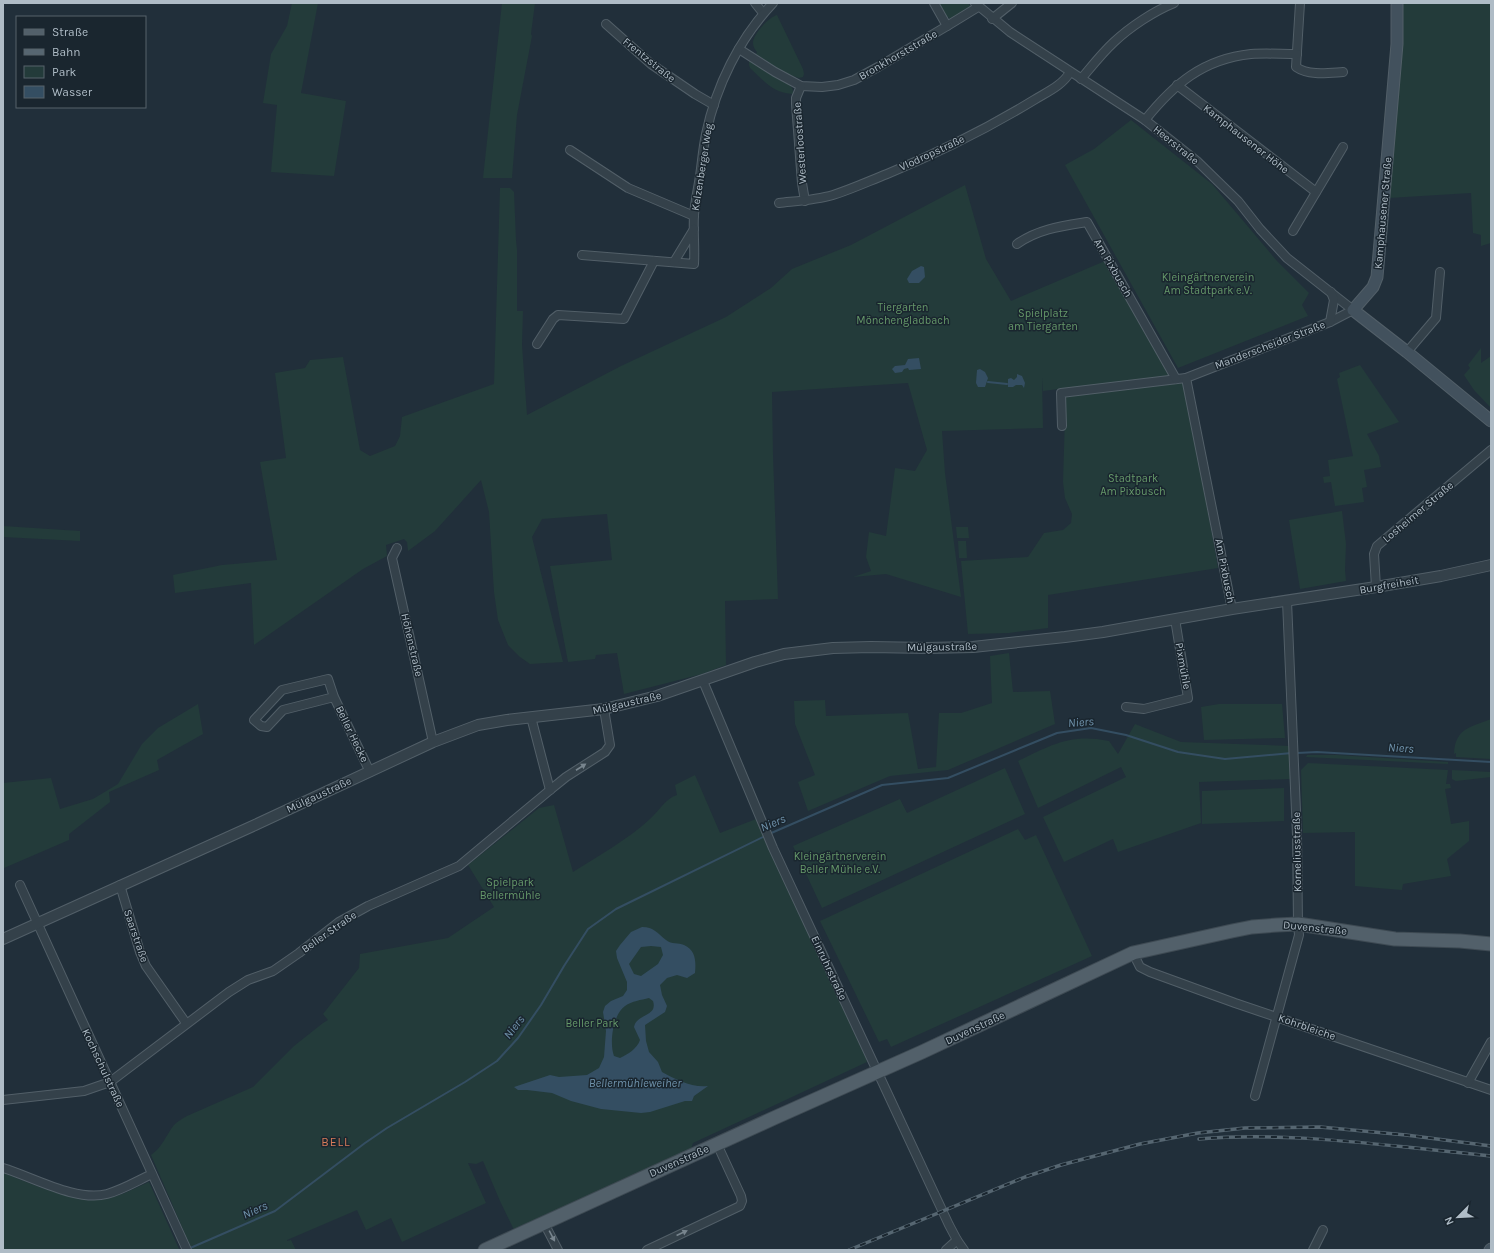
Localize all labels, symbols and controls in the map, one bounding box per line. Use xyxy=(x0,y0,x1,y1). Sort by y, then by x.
legend xyxy=(16,16,146,108)
text: Straße xyxy=(52,25,88,39)
street label: Bronkhorststraße xyxy=(856,27,940,83)
street label: Frentzstraße xyxy=(620,35,678,85)
text: Bahn xyxy=(52,45,81,59)
text: Park xyxy=(52,65,77,79)
text: Wasser xyxy=(52,85,93,99)
street label: Westerloostraße xyxy=(791,101,809,184)
street label: Kamphausener Höhe xyxy=(1201,102,1292,177)
street label: Kelzenberger Weg xyxy=(689,121,715,212)
street label: Heerstraße xyxy=(1151,123,1202,168)
street label: Vlodropstraße xyxy=(897,132,967,174)
street label: Kamphausener Straße xyxy=(1372,156,1394,270)
street label: Am Pixbusch xyxy=(1091,236,1135,300)
park label: Kleingärtnerverein Am Stadtpark e.V. xyxy=(1162,271,1254,297)
park label: Tiergarten Mönchengladbach xyxy=(856,301,950,327)
park label: Spielplatz am Tiergarten xyxy=(1008,307,1078,333)
street label: Manderscheider Straße xyxy=(1213,318,1327,372)
park label: Stadtpark Am Pixbusch xyxy=(1100,472,1166,498)
street label: Losheimer Straße xyxy=(1380,478,1456,545)
street label: Am Pixbusch xyxy=(1212,538,1238,604)
street label: Burgfreiheit xyxy=(1358,573,1420,597)
street label: Höhenstraße xyxy=(398,612,426,678)
street label: Mülgaustraße xyxy=(907,640,978,654)
street label: Pixmühle xyxy=(1172,642,1194,691)
street label: Mülgaustraße xyxy=(591,689,663,717)
street label: Beller Hecke xyxy=(333,704,371,765)
water label: Niers xyxy=(1068,714,1095,730)
water label: Niers xyxy=(1388,740,1415,756)
one-way arrow xyxy=(576,763,587,771)
street label: Mülgaustraße xyxy=(284,774,354,816)
water label: Niers xyxy=(758,811,788,835)
street label: Korneliusstraße xyxy=(1290,811,1304,892)
park label: Kleingärtnerverein Beller Mühle e.V. xyxy=(794,850,886,876)
park label: Spielpark Bellermühle xyxy=(480,876,541,902)
street label: Saarstraße xyxy=(121,908,151,964)
street label: Beller Straße xyxy=(299,908,359,956)
street label: Duvenstraße xyxy=(1282,918,1348,938)
street label: Einruhrstraße xyxy=(808,934,850,1003)
street label: Duvenstraße xyxy=(943,1008,1007,1047)
street label: Kohrbleiche xyxy=(1277,1011,1338,1043)
water label: Niers xyxy=(500,1012,528,1042)
park label: Beller Park xyxy=(565,1017,619,1030)
street label: Kochschulstraße xyxy=(79,1027,127,1110)
water label: Bellermühleweiher xyxy=(589,1076,682,1090)
district label: BELL xyxy=(321,1135,351,1149)
street label: Duvenstraße xyxy=(647,1142,711,1180)
north arrow xyxy=(1438,1197,1478,1237)
water label: Niers xyxy=(240,1198,270,1222)
text: N xyxy=(1442,1215,1457,1227)
one-way arrow xyxy=(676,1230,688,1236)
one-way arrow xyxy=(548,1231,555,1242)

